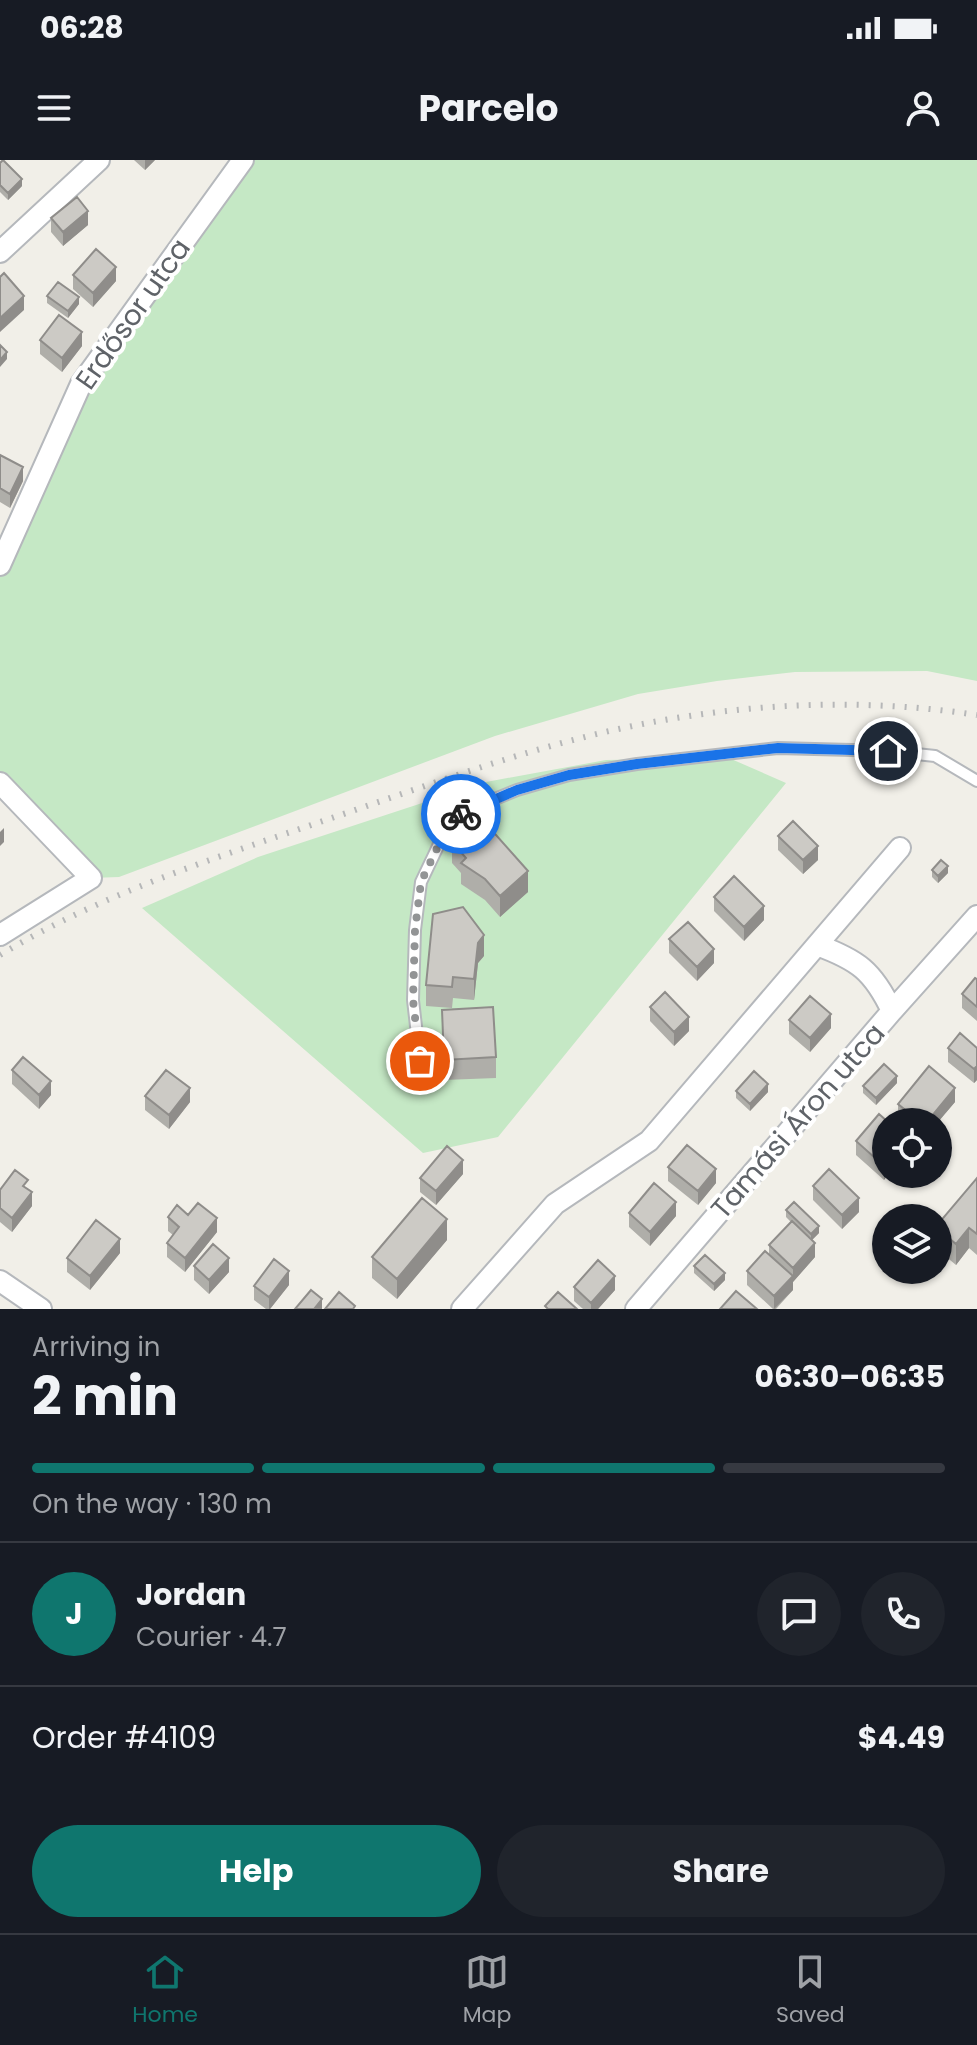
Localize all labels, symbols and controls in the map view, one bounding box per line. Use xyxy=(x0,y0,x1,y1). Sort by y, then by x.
text: 06:28 xyxy=(40,6,124,49)
text: Parcelo xyxy=(419,83,558,134)
icon: menu xyxy=(32,86,76,130)
icon: person xyxy=(901,86,945,130)
street label: Erdősor utca xyxy=(67,231,199,397)
pin xyxy=(854,717,922,785)
icon: home xyxy=(866,729,910,773)
courier xyxy=(421,774,501,854)
icon: bike xyxy=(439,792,483,836)
street label: Tamási Áron utca xyxy=(702,1015,894,1227)
pin xyxy=(386,1027,454,1095)
icon: bag xyxy=(398,1039,442,1083)
map controls xyxy=(872,1108,952,1284)
button: locate xyxy=(872,1108,952,1188)
button: layers xyxy=(872,1204,952,1284)
text: Arriving in xyxy=(32,1329,161,1365)
text: 06:30–06:35 xyxy=(754,1355,945,1398)
text: 2 min xyxy=(32,1360,178,1433)
text: On the way · 130 m xyxy=(32,1486,272,1522)
button: chat xyxy=(757,1572,841,1656)
button: phone xyxy=(861,1572,945,1656)
text: Jordan xyxy=(136,1573,246,1616)
text: J xyxy=(65,1592,83,1635)
text: Courier · 4.7 xyxy=(136,1619,287,1655)
text: Order #4109 xyxy=(32,1716,216,1759)
text: $4.49 xyxy=(858,1716,945,1759)
button: Help xyxy=(32,1825,481,1917)
button: Share xyxy=(497,1825,945,1917)
tab: Home xyxy=(132,1950,198,2031)
tab: Map xyxy=(463,1950,511,2031)
tab: Saved xyxy=(776,1950,845,2031)

